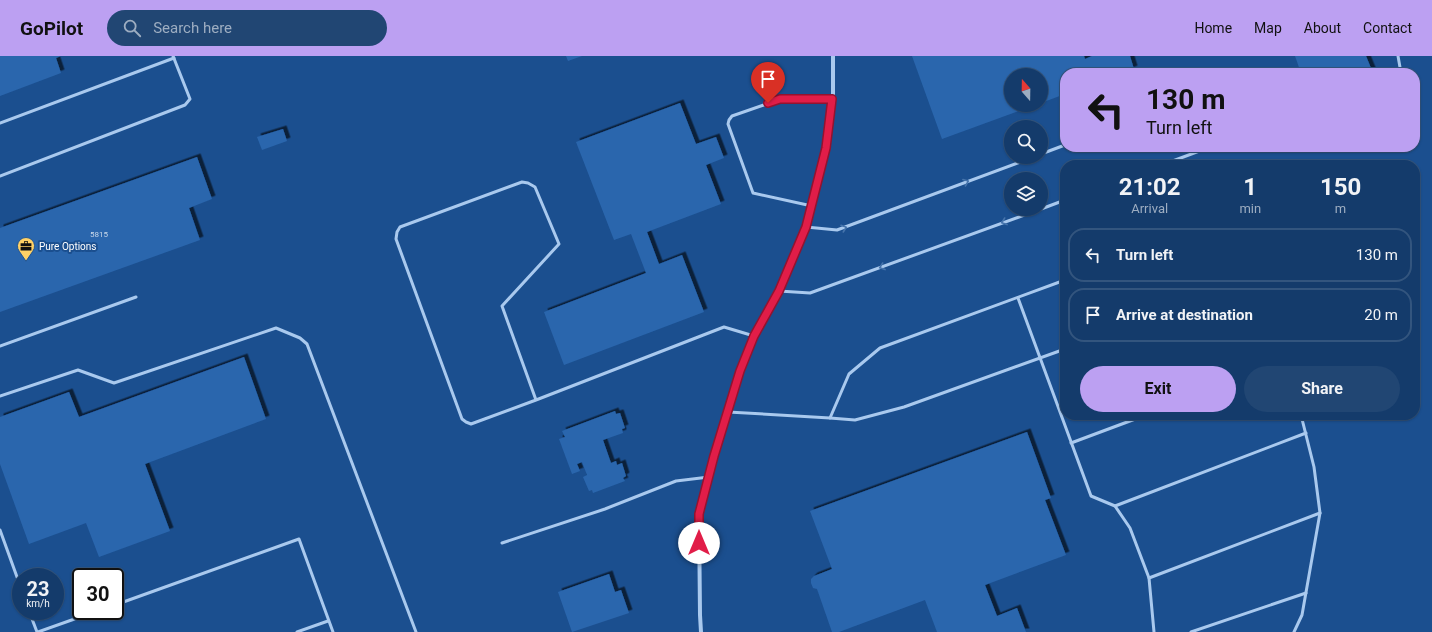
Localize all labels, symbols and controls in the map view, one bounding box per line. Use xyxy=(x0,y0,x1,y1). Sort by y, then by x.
search box xyxy=(107,10,387,46)
text: GoPilot xyxy=(20,17,83,40)
icon: search xyxy=(121,17,143,39)
text: Search here xyxy=(153,19,232,37)
text: Home xyxy=(1194,20,1232,36)
text: Map xyxy=(1254,20,1282,36)
text: About xyxy=(1304,20,1341,36)
text: Contact xyxy=(1363,20,1412,36)
pin xyxy=(751,62,785,103)
icon: arrive xyxy=(757,68,779,90)
north arrow xyxy=(1004,68,1048,112)
map controls xyxy=(1004,68,1048,216)
text: 130 m xyxy=(1146,83,1225,116)
icon: left xyxy=(1080,84,1132,136)
text: Turn left xyxy=(1146,117,1212,138)
button: search xyxy=(1004,120,1048,164)
button: layers xyxy=(1004,172,1048,216)
text: 21:02 xyxy=(1119,173,1181,201)
text: 1 xyxy=(1243,173,1257,201)
text: 150 xyxy=(1320,173,1361,201)
one-way arrow xyxy=(963,179,970,187)
text: Arrival xyxy=(1131,201,1168,216)
text: min xyxy=(1239,201,1261,216)
text: m xyxy=(1335,201,1346,216)
one-way arrow xyxy=(1001,218,1008,226)
one-way arrow xyxy=(841,224,848,232)
house number: 5815 xyxy=(90,230,108,239)
office icon: Pure Options xyxy=(16,236,36,261)
place label: Pure Options xyxy=(39,241,97,252)
icon: left xyxy=(1082,244,1104,266)
text: Turn left xyxy=(1116,246,1173,264)
text: 130 m xyxy=(1356,246,1398,264)
one-way arrow xyxy=(878,262,885,270)
icon: arrive xyxy=(1082,304,1104,326)
text: Arrive at destination xyxy=(1116,306,1253,324)
text: 20 m xyxy=(1364,306,1398,324)
button: Exit xyxy=(1080,366,1236,412)
button: Share xyxy=(1244,366,1400,412)
position arrow xyxy=(678,522,720,564)
speed limit sign: 30 xyxy=(72,568,124,620)
text: 23 xyxy=(27,577,49,601)
text: km/h xyxy=(26,598,50,609)

